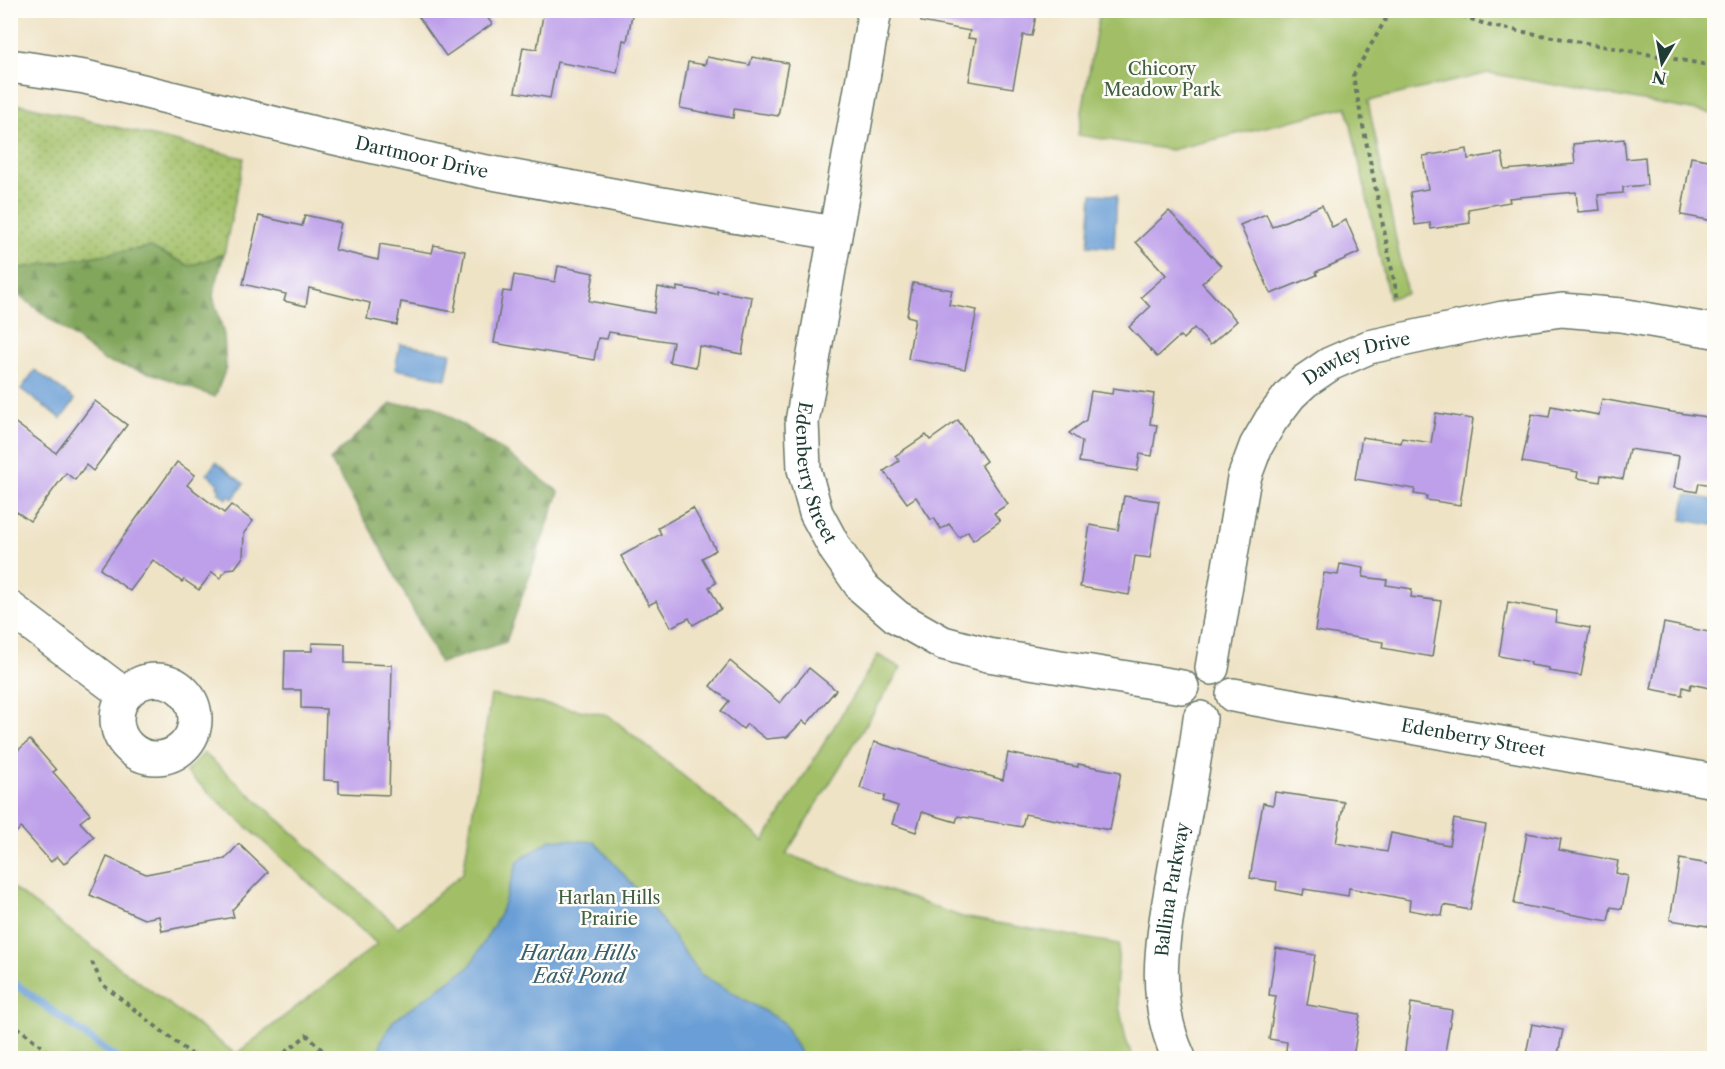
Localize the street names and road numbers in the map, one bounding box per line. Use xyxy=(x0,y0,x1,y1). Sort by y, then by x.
street label: Dartmoor Drive xyxy=(353,132,490,183)
street label: Dawley Drive xyxy=(1299,327,1412,390)
street label: Edenberry Street xyxy=(791,400,842,548)
street label: Edenberry Street xyxy=(1399,714,1548,762)
street label: Ballina Parkway xyxy=(1151,820,1194,957)

